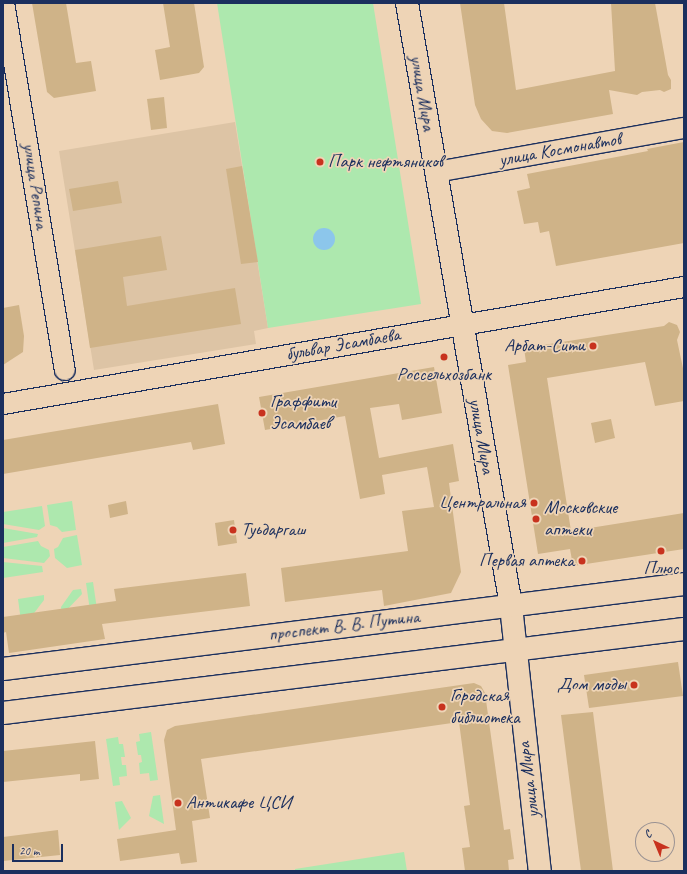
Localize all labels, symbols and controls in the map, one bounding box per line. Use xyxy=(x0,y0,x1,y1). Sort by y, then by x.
street label: улица Мира xyxy=(404,53,440,133)
street label: улица Космонавтов xyxy=(496,128,624,172)
street label: улица Репина xyxy=(17,141,53,231)
place label: Парк нефтяников xyxy=(328,151,441,173)
marker: Парк нефтяников xyxy=(315,157,325,167)
street label: бульвар Эсамбаева xyxy=(283,324,403,366)
place label: Арбат-Сити xyxy=(504,335,585,357)
marker: Арбат-Сити xyxy=(588,341,598,351)
marker: Россельхозбанк xyxy=(439,352,449,362)
place label: Россельхозбанк xyxy=(397,364,491,386)
place label: Граффити Эсамбаев xyxy=(270,391,336,435)
street label: улица Мира xyxy=(463,396,499,476)
marker: Граффити Эсамбаев xyxy=(257,408,267,418)
place label: Центральная xyxy=(439,492,526,514)
place label: Московские аптеки xyxy=(544,497,617,541)
marker: Центральная xyxy=(529,498,539,508)
marker: Московские аптеки xyxy=(531,514,541,524)
place label: Туьдаргаш xyxy=(241,519,305,541)
marker: Туьдаргаш xyxy=(228,525,238,535)
marker: Плюс xyxy=(656,546,666,556)
place label: Первая аптека xyxy=(477,550,574,572)
marker: Первая аптека xyxy=(577,556,587,566)
place label: Плюс xyxy=(644,558,678,580)
street label: проспект В. В. Путина xyxy=(267,605,421,647)
place label: Дом моды xyxy=(558,674,626,696)
marker: Дом моды xyxy=(629,680,639,690)
place label: Городская библиотека xyxy=(450,685,520,729)
marker: Городская библиотека xyxy=(437,702,447,712)
street label: улица Мира xyxy=(513,741,545,819)
place label: Антикафе ЦСИ xyxy=(186,792,291,814)
marker: Антикафе ЦСИ xyxy=(173,798,183,808)
north arrow xyxy=(635,822,675,862)
text: С xyxy=(641,827,654,841)
scale bar xyxy=(14,836,65,862)
text: 20 m xyxy=(19,843,39,859)

